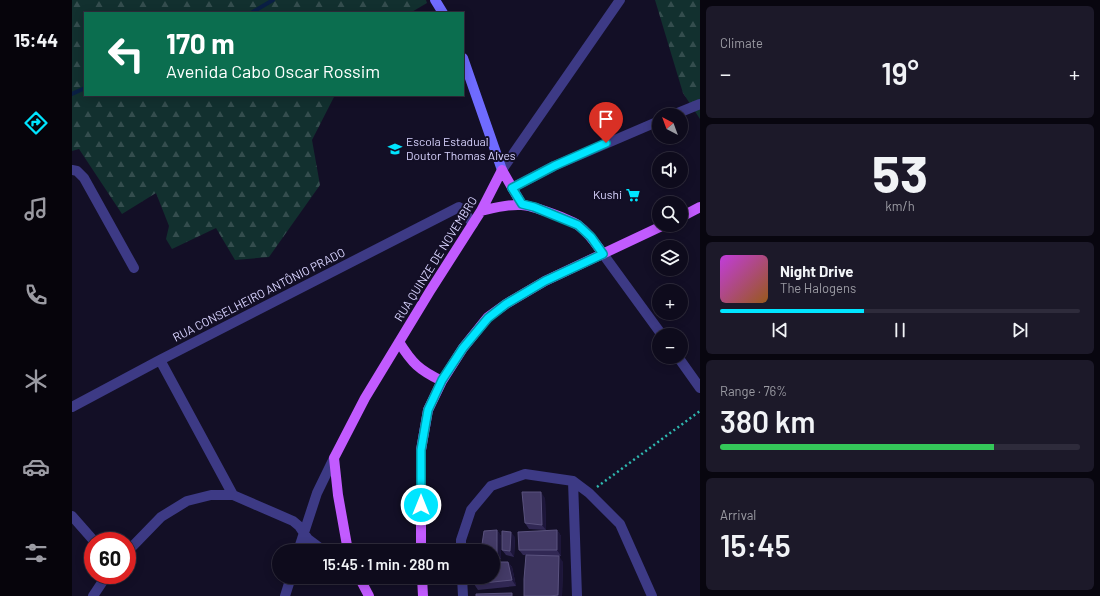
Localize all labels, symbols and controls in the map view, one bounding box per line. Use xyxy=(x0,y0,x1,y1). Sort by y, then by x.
text: 170 m xyxy=(166,26,235,60)
icon: left xyxy=(100,28,152,80)
text: 15:44 xyxy=(14,29,58,51)
text: Climate xyxy=(720,35,763,51)
text: 19° xyxy=(881,55,919,91)
text: Avenida Cabo Oscar Rossim xyxy=(166,60,380,82)
text: − xyxy=(720,60,731,86)
text: + xyxy=(1069,60,1080,86)
pin xyxy=(589,102,623,143)
icon: arrive xyxy=(595,108,617,130)
north arrow xyxy=(652,108,688,144)
map controls xyxy=(652,108,688,364)
icon: directions xyxy=(22,109,50,137)
place label: Escola Estadual Doutor Thomas Alves xyxy=(406,134,516,162)
school or university icon: Escola Estadual Doutor Thomas Alves xyxy=(387,141,403,157)
text: 53 xyxy=(872,141,928,203)
button: sound xyxy=(652,152,688,188)
place label: Kushi xyxy=(593,187,622,201)
supermarket icon: Kushi xyxy=(625,187,641,203)
street label: RUA QUINZE DE NOVEMBRO xyxy=(391,193,479,323)
icon: music xyxy=(22,195,50,223)
button: search xyxy=(652,196,688,232)
text: km/h xyxy=(885,198,915,214)
button: layers xyxy=(652,240,688,276)
street label: RUA CONSELHEIRO ANTÔNIO PRADO xyxy=(170,244,347,344)
text: Night Drive xyxy=(780,262,853,280)
text: The Halogens xyxy=(780,280,856,296)
icon: phone xyxy=(22,281,50,309)
button: + xyxy=(652,284,688,320)
icon: previous xyxy=(769,319,791,341)
icon: pause xyxy=(889,319,911,341)
icon: next xyxy=(1009,319,1031,341)
button: − xyxy=(652,328,688,364)
icon: climate xyxy=(22,367,50,395)
text: Range · 76% xyxy=(720,383,787,399)
text: 380 km xyxy=(720,403,816,439)
icon: car xyxy=(22,453,50,481)
position arrow xyxy=(400,484,442,526)
text: Arrival xyxy=(720,507,756,523)
text: 15:45 xyxy=(720,527,791,563)
speed limit sign: 60 xyxy=(84,532,136,584)
icon: filters xyxy=(22,539,50,567)
text: 15:45 · 1 min · 280 m xyxy=(322,555,450,573)

